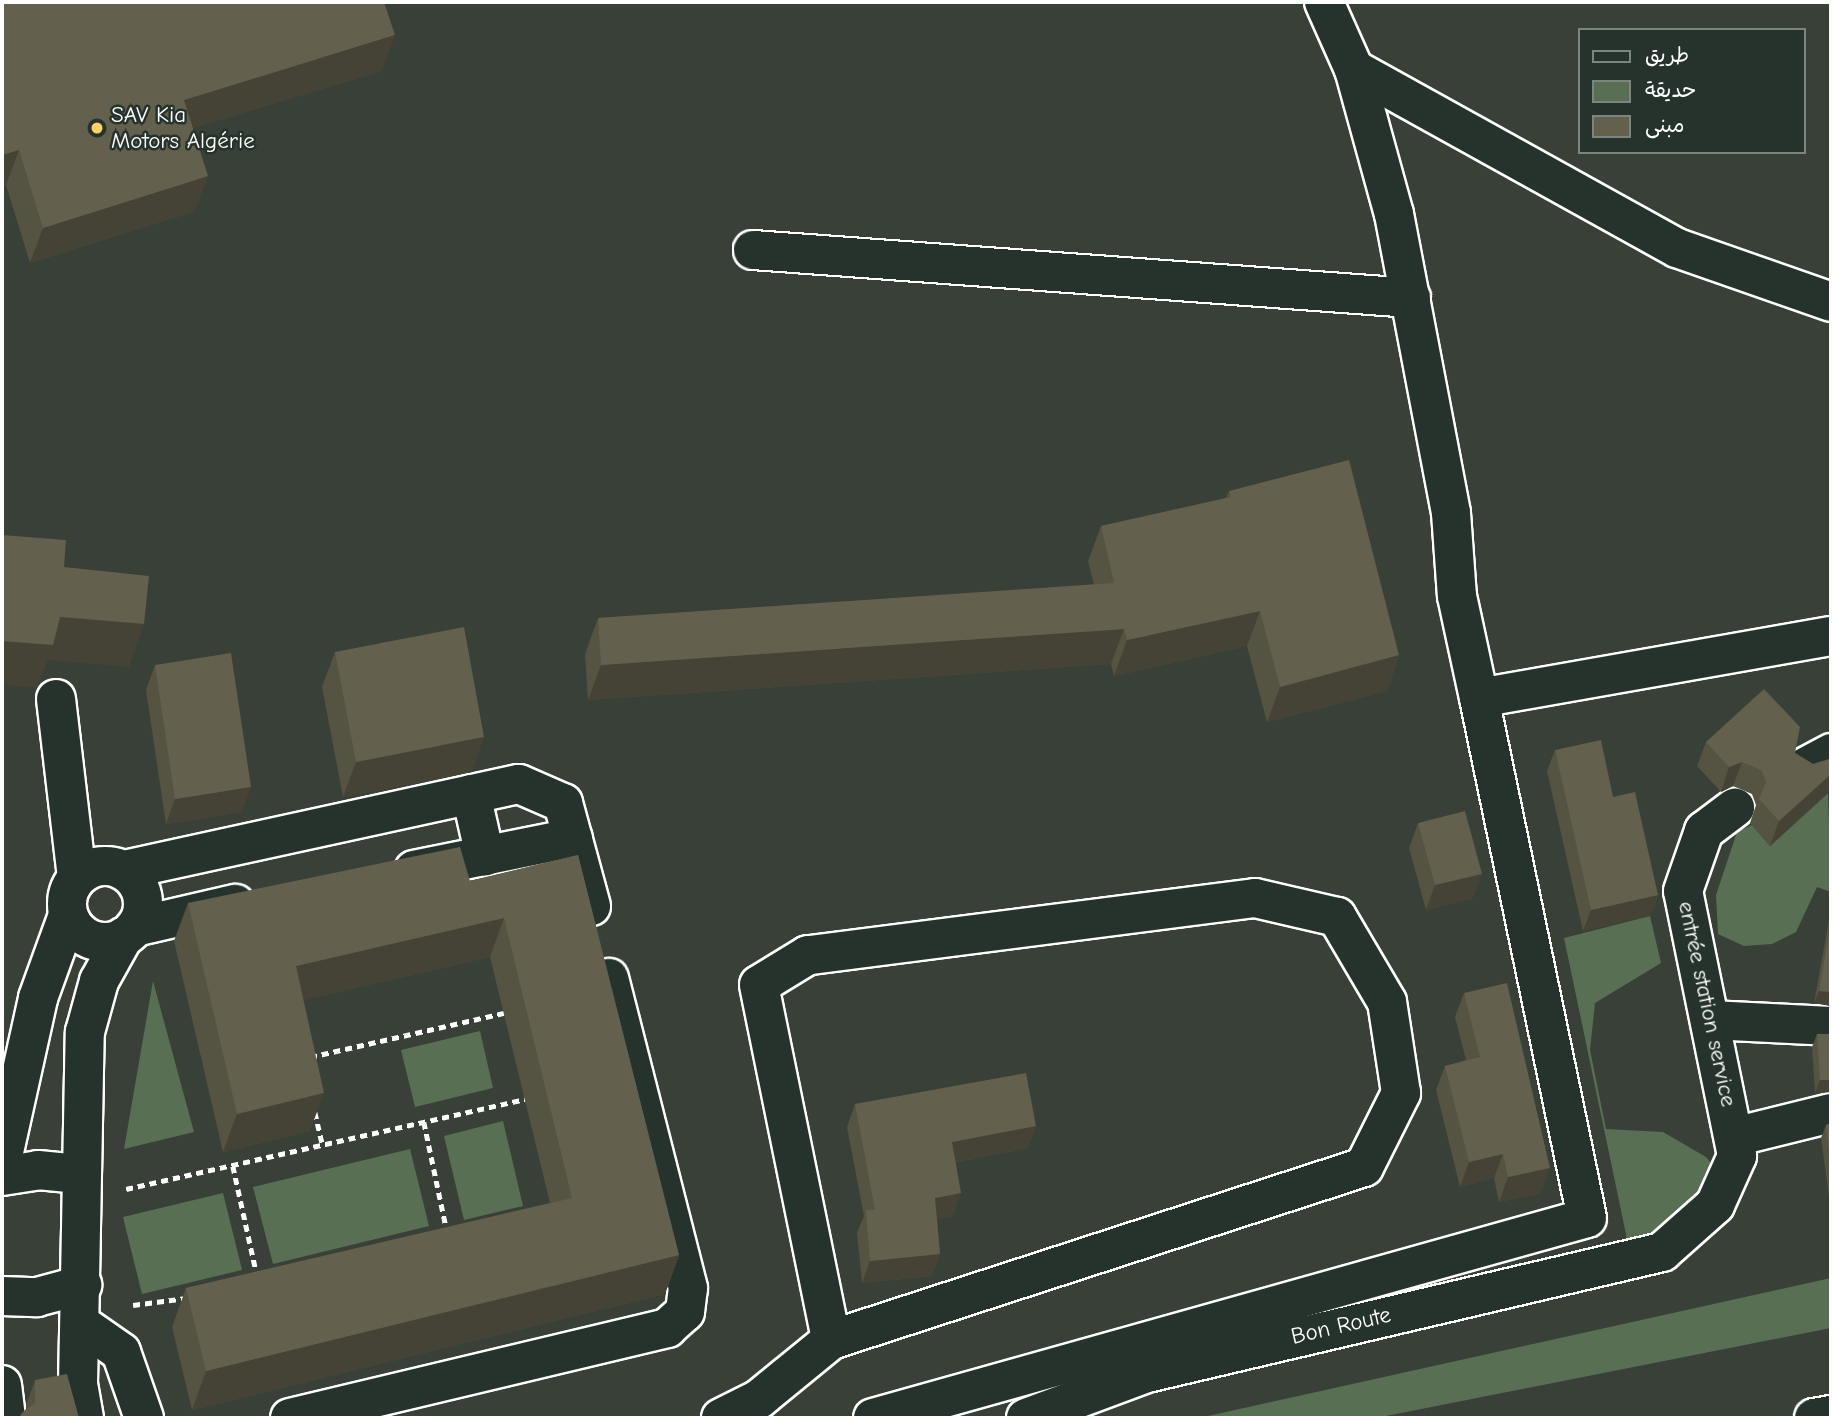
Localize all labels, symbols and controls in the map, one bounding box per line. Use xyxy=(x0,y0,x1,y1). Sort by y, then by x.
legend xyxy=(1577,28,1805,154)
text: طريق xyxy=(1645,43,1689,67)
text: حديقة xyxy=(1645,78,1696,102)
place label: SAV Kia Motors Algérie xyxy=(111,101,255,155)
text: مبنى xyxy=(1645,113,1684,137)
marker: SAV Kia Motors Algérie xyxy=(89,120,105,136)
street label: entrée station service xyxy=(1672,899,1742,1109)
street label: Bon Route xyxy=(1288,1301,1394,1351)

